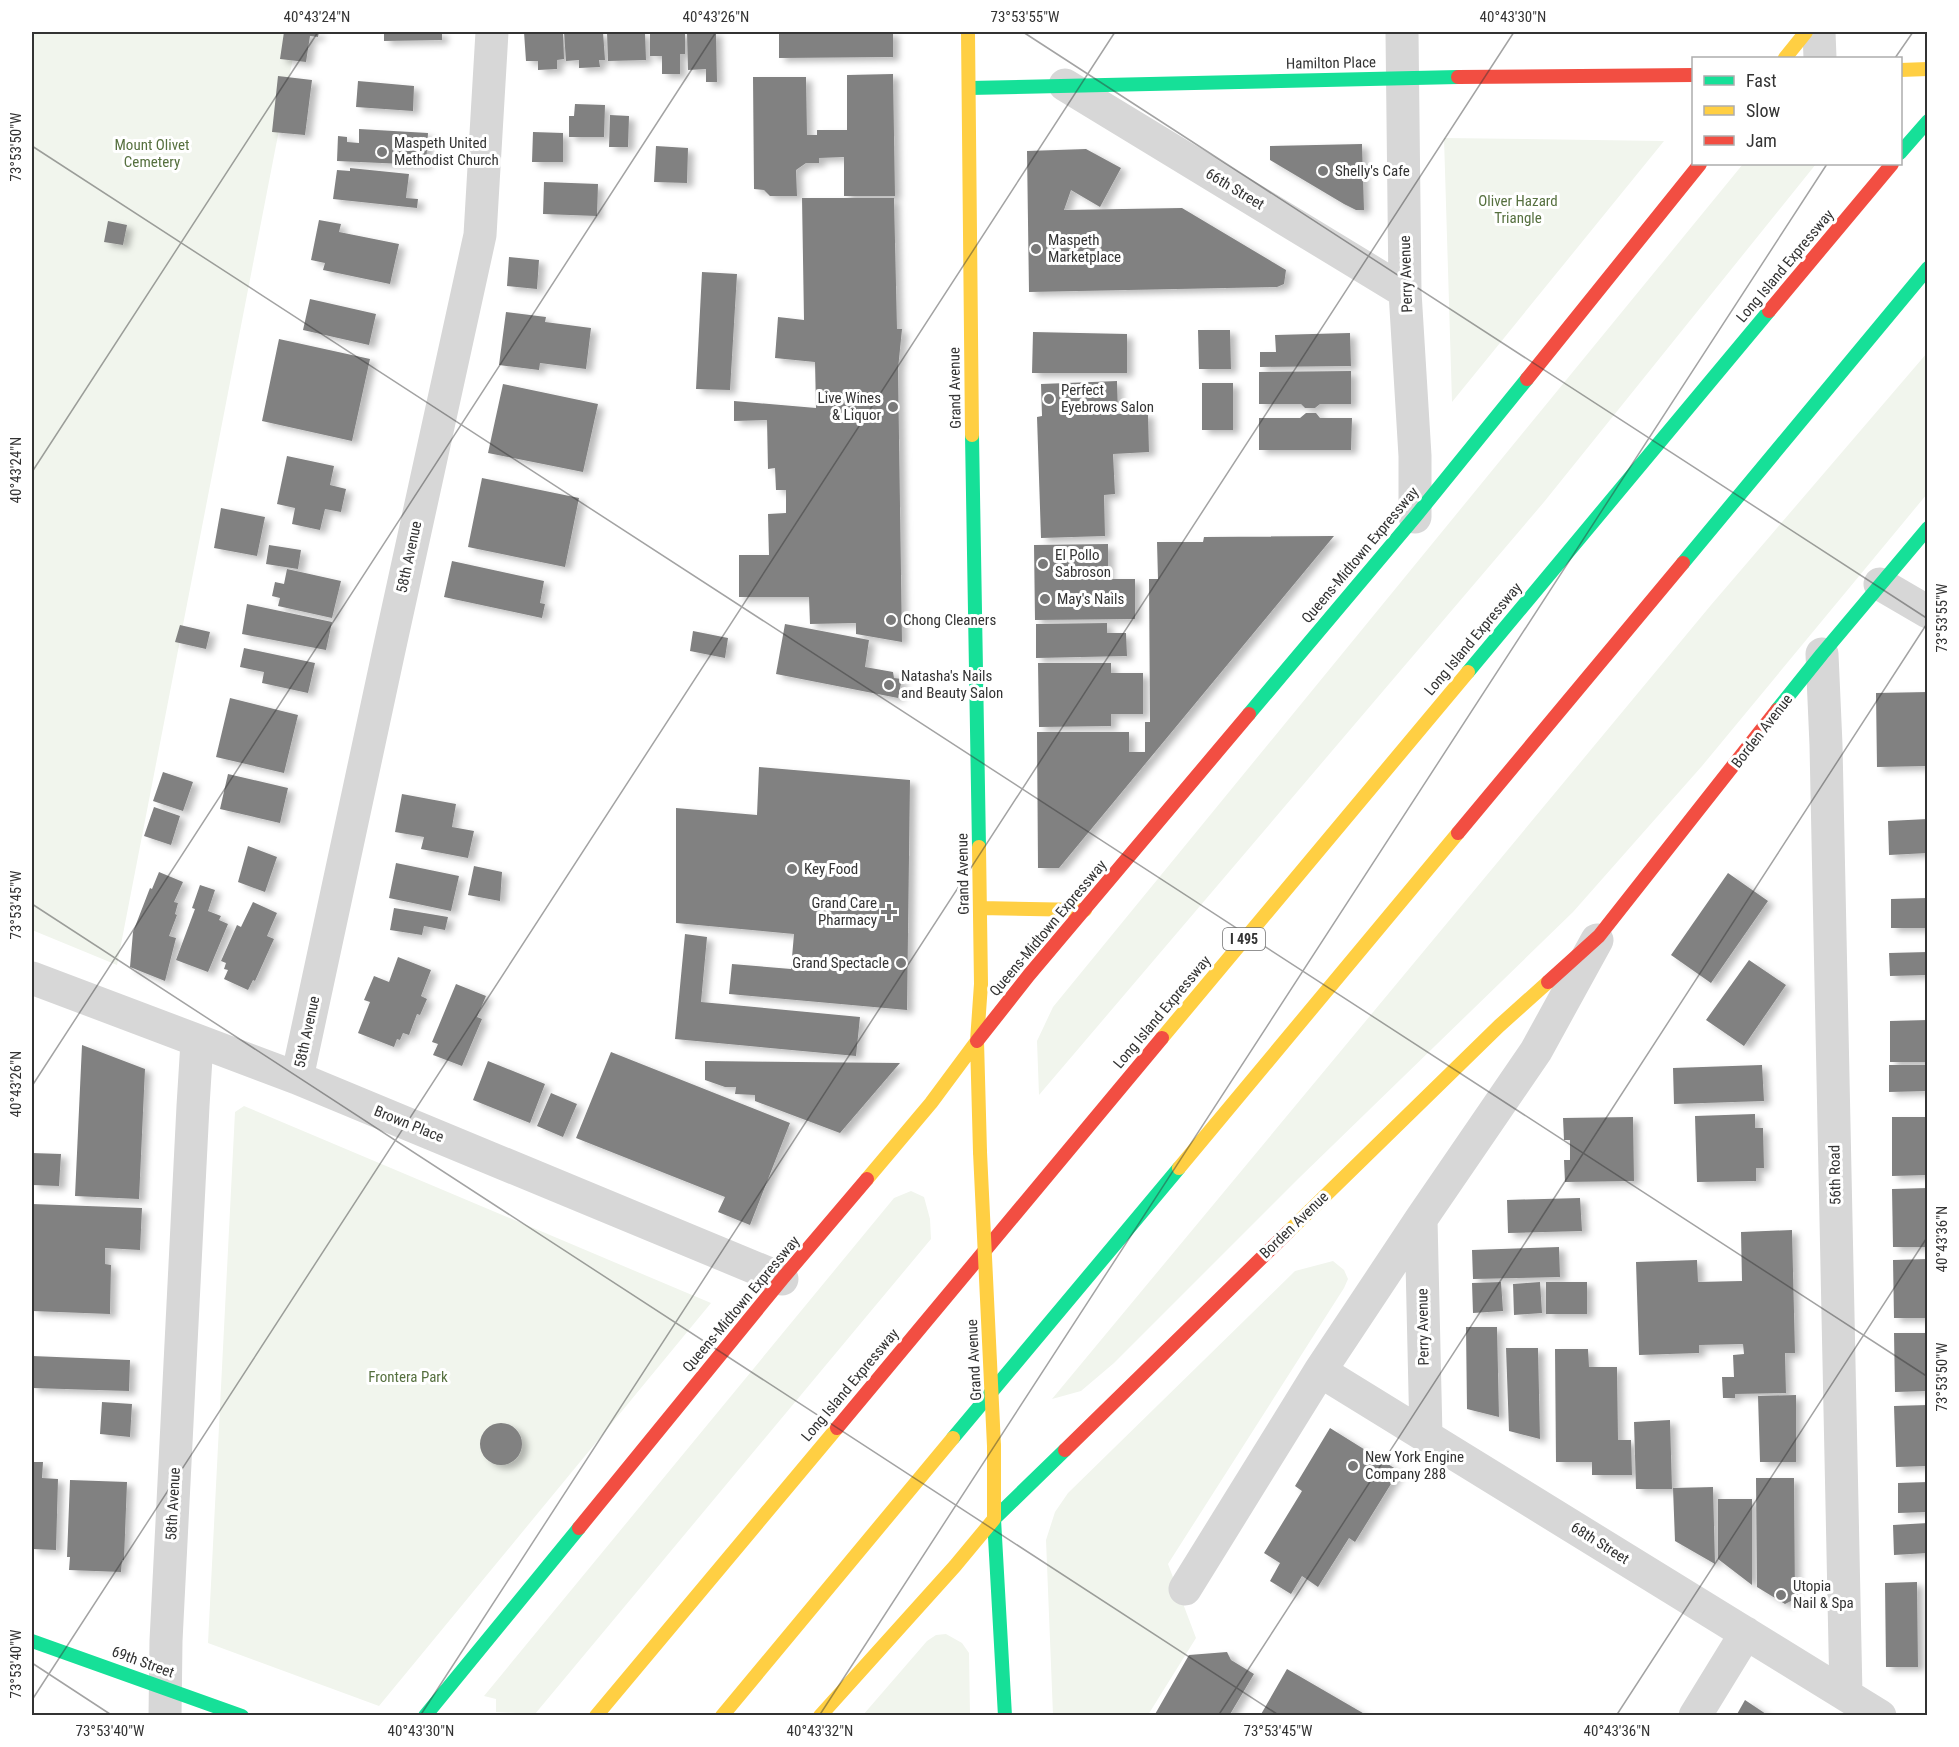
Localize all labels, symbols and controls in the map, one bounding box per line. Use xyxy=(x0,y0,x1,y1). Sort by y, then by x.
text: 40°43'24"N xyxy=(284,8,350,26)
text: 40°43'26"N xyxy=(683,8,749,26)
text: 73°53'55"W xyxy=(991,8,1060,26)
text: 40°43'30"N xyxy=(1480,8,1546,26)
street label: Hamilton Place xyxy=(1286,53,1376,73)
legend xyxy=(1692,57,1902,165)
text: Fast xyxy=(1746,70,1777,91)
text: Slow xyxy=(1746,100,1781,121)
text: 73°53'50"W xyxy=(7,112,25,181)
text: Jam xyxy=(1746,130,1777,151)
place label: Maspeth United Methodist Church xyxy=(394,134,499,169)
park label: Mount Olivet Cemetery xyxy=(115,136,189,171)
marker: Maspeth United Methodist Church xyxy=(375,145,389,159)
place label: Shelly's Cafe xyxy=(1335,162,1410,180)
marker: Shelly's Cafe xyxy=(1316,164,1330,178)
street label: 66th Street xyxy=(1202,165,1268,213)
park label: Oliver Hazard Triangle xyxy=(1478,192,1558,227)
street label: Long Island Expressway xyxy=(1733,206,1837,326)
place label: Maspeth Marketplace xyxy=(1048,231,1121,266)
street label: Perry Avenue xyxy=(1396,235,1416,313)
marker: Maspeth Marketplace xyxy=(1029,242,1043,256)
street label: Grand Avenue xyxy=(945,347,965,429)
place label: Perfect Eyebrows Salon xyxy=(1061,381,1154,416)
place label: Live Wines & Liquor xyxy=(818,389,881,424)
marker: Perfect Eyebrows Salon xyxy=(1042,392,1056,406)
marker: Live Wines & Liquor xyxy=(886,400,900,414)
text: 40°43'24"N xyxy=(7,437,25,503)
street label: Queens-Midtown Expressway xyxy=(1298,483,1422,627)
street label: 58th Avenue xyxy=(393,519,425,595)
place label: El Pollo Sabroson xyxy=(1055,546,1111,581)
marker: El Pollo Sabroson xyxy=(1036,557,1050,571)
street label: Long Island Expressway xyxy=(1421,579,1525,699)
text: 73°53'55"W xyxy=(1933,583,1951,652)
place label: May's Nails xyxy=(1057,590,1124,608)
marker: May's Nails xyxy=(1038,592,1052,606)
place label: Chong Cleaners xyxy=(903,611,996,629)
marker: Chong Cleaners xyxy=(884,613,898,627)
place label: Natasha's Nails and Beauty Salon xyxy=(901,667,1003,702)
marker: Natasha's Nails and Beauty Salon xyxy=(882,678,896,692)
street label: Borden Avenue xyxy=(1728,691,1796,771)
street label: Grand Avenue xyxy=(953,833,973,915)
street label: Queens-Midtown Expressway xyxy=(986,856,1110,1000)
place label: Key Food xyxy=(804,860,858,878)
marker: Key Food xyxy=(785,862,799,876)
text: 73°53'45"W xyxy=(7,870,25,939)
place label: Grand Care Pharmacy xyxy=(811,894,877,929)
marker: Grand Care Pharmacy xyxy=(882,905,896,919)
road number: I 495 xyxy=(1223,928,1265,950)
street label: Long Island Expressway xyxy=(1110,952,1214,1072)
place label: Grand Spectacle xyxy=(792,954,889,972)
marker: Grand Spectacle xyxy=(894,956,908,970)
street label: 58th Avenue xyxy=(291,994,323,1070)
text: 40°43'26"N xyxy=(7,1051,25,1117)
street label: Brown Place xyxy=(372,1102,446,1146)
street label: 56th Road xyxy=(1825,1145,1845,1205)
street label: Borden Avenue xyxy=(1256,1188,1332,1262)
text: 40°43'36"N xyxy=(1933,1206,1951,1272)
street label: Queens-Midtown Expressway xyxy=(679,1232,803,1376)
street label: Perry Avenue xyxy=(1413,1288,1433,1366)
street label: Grand Avenue xyxy=(963,1319,985,1401)
street label: Long Island Expressway xyxy=(798,1325,902,1445)
text: 73°53'50"W xyxy=(1933,1342,1951,1411)
park label: Frontera Park xyxy=(368,1368,448,1386)
place label: New York Engine Company 288 xyxy=(1365,1448,1464,1483)
marker: New York Engine Company 288 xyxy=(1346,1459,1360,1473)
street label: 58th Avenue xyxy=(162,1467,184,1541)
street label: 68th Street xyxy=(1568,1518,1632,1568)
place label: Utopia Nail & Spa xyxy=(1793,1577,1854,1612)
marker: Utopia Nail & Spa xyxy=(1774,1588,1788,1602)
text: 73°53'40"W xyxy=(7,1629,25,1698)
street label: 69th Street xyxy=(109,1642,177,1682)
text: 73°53'40"W xyxy=(76,1722,145,1740)
text: 40°43'30"N xyxy=(388,1722,454,1740)
text: 40°43'32"N xyxy=(787,1722,853,1740)
text: 73°53'45"W xyxy=(1244,1722,1313,1740)
text: 40°43'36"N xyxy=(1584,1722,1650,1740)

